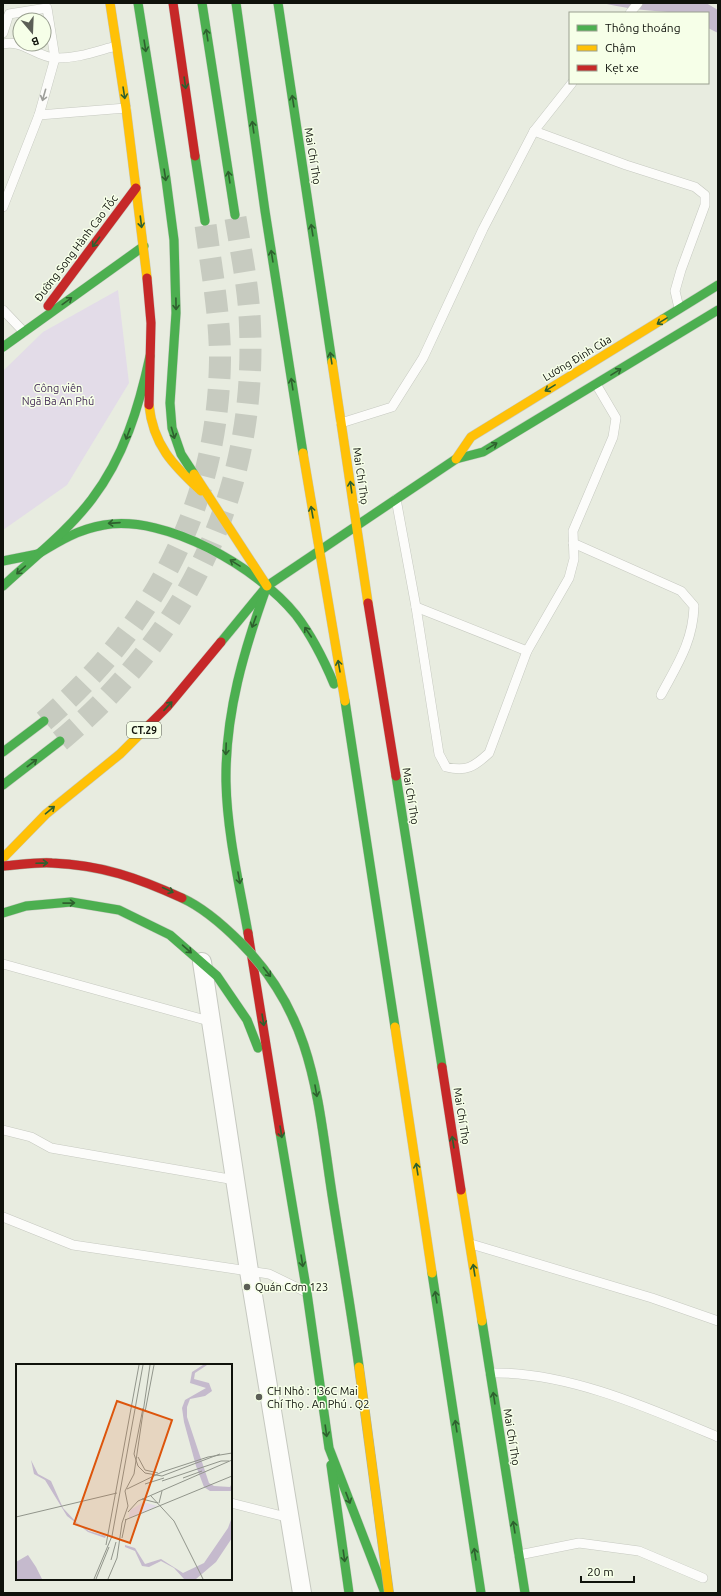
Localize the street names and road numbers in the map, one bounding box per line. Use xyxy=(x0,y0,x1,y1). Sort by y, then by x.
street label: Mai Chí Thọ xyxy=(302,127,323,185)
street label: Đường Song Hành Cao Tốc xyxy=(31,191,120,304)
street label: Lương Định Của xyxy=(541,333,614,384)
street label: Mai Chí Thọ xyxy=(350,447,371,505)
road number: CT.29 xyxy=(127,722,161,738)
street label: Mai Chí Thọ xyxy=(400,767,421,825)
street label: Mai Chí Thọ xyxy=(451,1087,472,1145)
street label: Mai Chí Thọ xyxy=(501,1408,522,1466)

